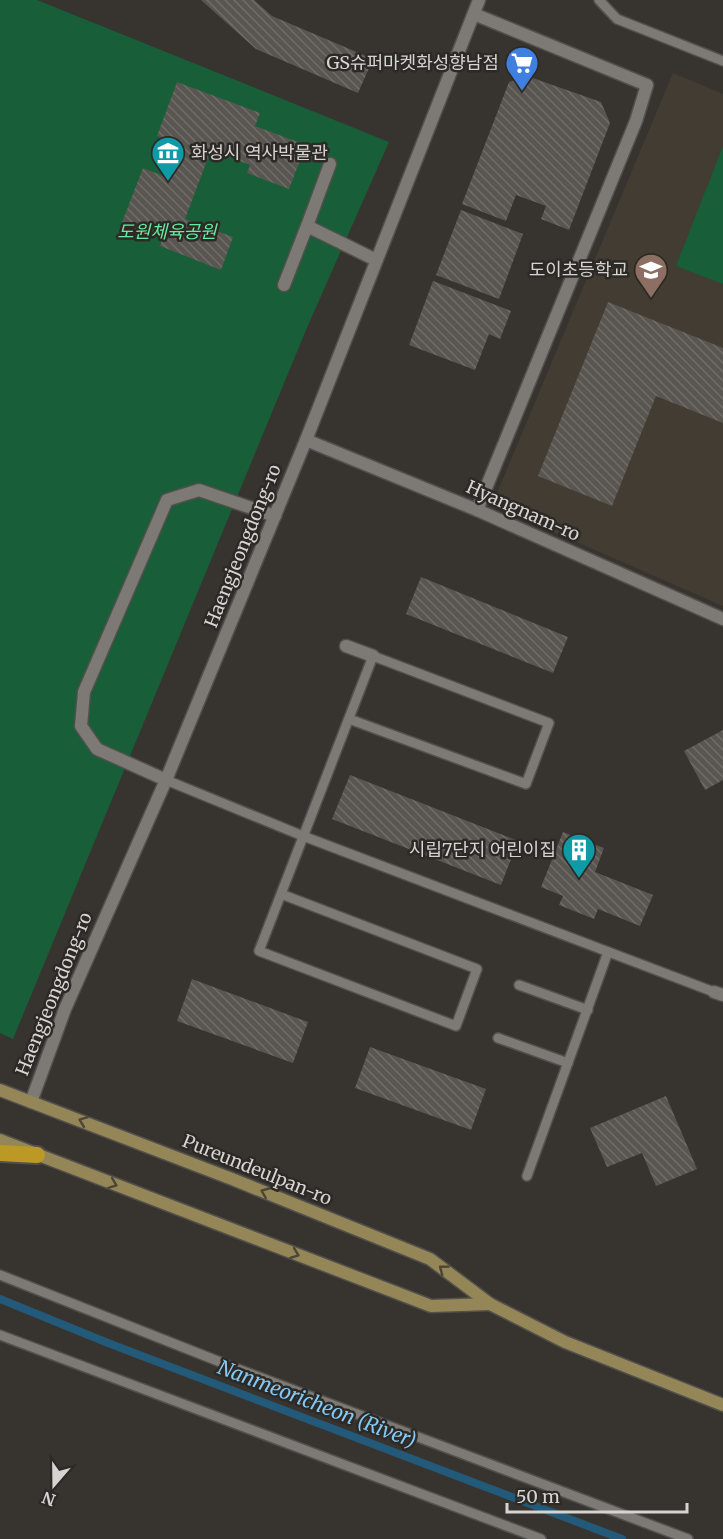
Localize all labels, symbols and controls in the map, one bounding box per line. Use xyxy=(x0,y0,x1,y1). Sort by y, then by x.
supermarket icon: GS슈퍼마켓화성향남점 xyxy=(504,45,540,92)
place label: GS슈퍼마켓화성향남점 xyxy=(327,51,499,74)
museum icon: 화성시 역사박물관 xyxy=(150,135,186,182)
place label: 화성시 역사박물관 xyxy=(191,141,328,164)
park label: 도원체육공원 xyxy=(117,220,218,243)
school or university icon: 도이초등학교 xyxy=(633,252,669,299)
place label: 도이초등학교 xyxy=(529,258,628,281)
street label: Haengjeongdong-ro xyxy=(199,461,286,631)
street label: Hyangnam-ro xyxy=(463,475,584,546)
building icon: 시립7단지 어린이집 xyxy=(561,832,597,879)
place label: 시립7단지 어린이집 xyxy=(409,838,556,861)
street label: Haengjeongdong-ro xyxy=(10,909,97,1079)
one-way arrow xyxy=(78,1116,88,1129)
street label: Pureundeulpan-ro xyxy=(179,1129,335,1210)
one-way arrow xyxy=(107,1177,118,1190)
one-way arrow xyxy=(260,1187,271,1199)
one-way arrow xyxy=(289,1247,300,1259)
one-way arrow xyxy=(439,1265,450,1276)
water label: Nanmeoricheon (River) xyxy=(214,1354,420,1453)
north arrow xyxy=(24,1455,84,1515)
scale bar xyxy=(507,1476,687,1514)
text: 50 m xyxy=(516,1485,560,1508)
text: N xyxy=(39,1487,58,1511)

